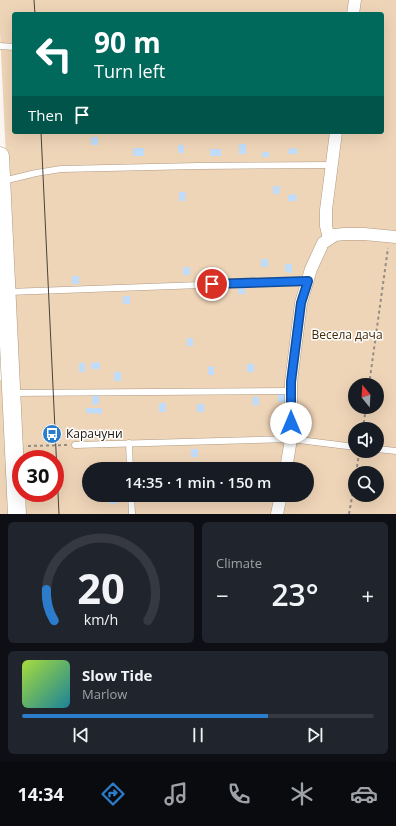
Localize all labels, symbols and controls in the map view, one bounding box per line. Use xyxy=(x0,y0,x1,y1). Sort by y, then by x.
text: 90 m xyxy=(94,23,161,61)
icon: left xyxy=(28,28,80,80)
text: Turn left xyxy=(94,59,165,83)
icon: arrive xyxy=(71,104,93,126)
text: Then xyxy=(28,105,63,125)
pin xyxy=(195,267,229,301)
icon: arrive xyxy=(201,273,223,295)
park label: Весела дача xyxy=(311,326,383,343)
north arrow xyxy=(348,378,384,414)
map controls xyxy=(348,378,384,502)
position arrow xyxy=(270,402,312,444)
button: sound xyxy=(348,422,384,458)
bus stop icon: Карачуни xyxy=(41,423,63,445)
place label: Карачуни xyxy=(66,425,123,442)
speed limit sign: 30 xyxy=(12,450,64,502)
button: search xyxy=(348,466,384,502)
text: 14:35 · 1 min · 150 m xyxy=(125,472,271,492)
text: Climate xyxy=(216,554,262,572)
text: 20 xyxy=(77,559,125,615)
text: 23° xyxy=(271,574,319,615)
text: − xyxy=(216,580,229,610)
text: + xyxy=(361,580,374,610)
text: km/h xyxy=(84,609,118,628)
text: Slow Tide xyxy=(82,665,152,685)
text: Marlow xyxy=(82,685,127,703)
icon: previous xyxy=(70,724,92,746)
icon: pause xyxy=(187,724,209,746)
icon: next xyxy=(304,724,326,746)
icon: directions xyxy=(99,780,127,808)
icon: music xyxy=(162,780,190,808)
icon: phone xyxy=(225,780,253,808)
icon: climate xyxy=(288,780,316,808)
icon: car xyxy=(350,780,378,808)
text: 14:34 xyxy=(17,782,64,806)

